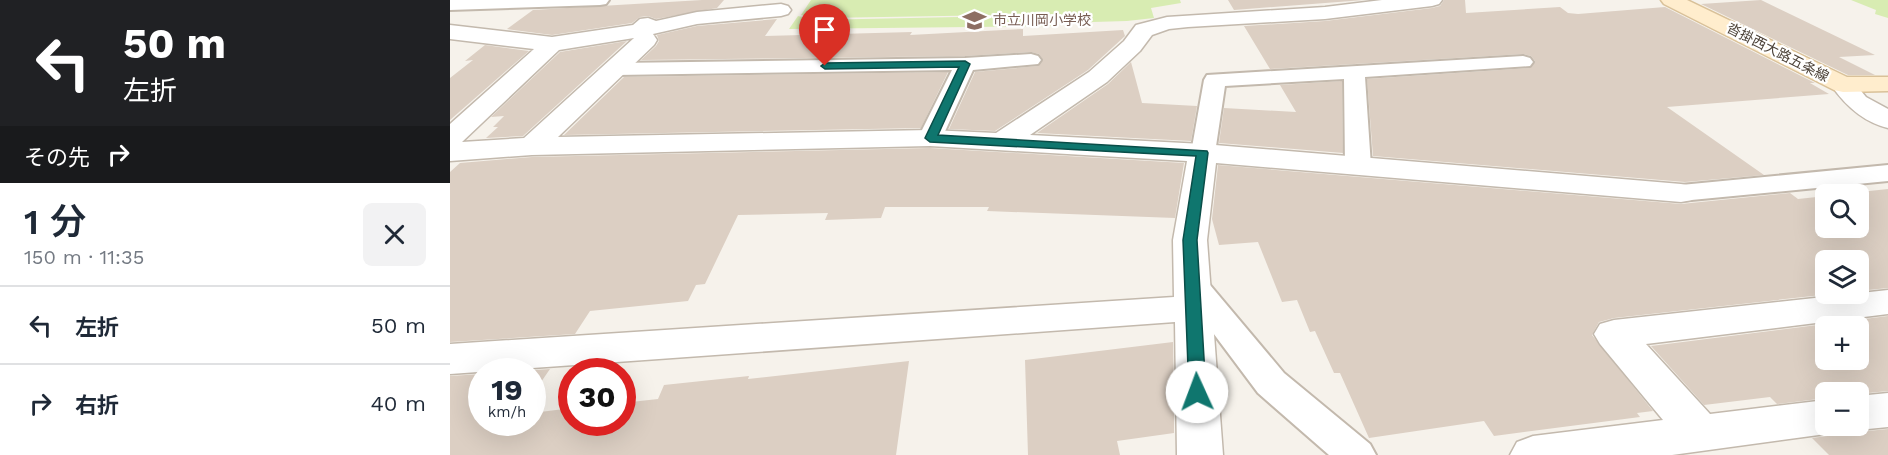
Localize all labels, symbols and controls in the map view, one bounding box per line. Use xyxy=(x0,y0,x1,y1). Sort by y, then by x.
pin xyxy=(799,4,850,66)
school or university icon: 市立川岡小学校 xyxy=(962,7,988,33)
place label: 市立川岡小学校 xyxy=(993,12,1091,28)
icon: arrive xyxy=(808,13,841,46)
text: 50 m xyxy=(123,19,226,68)
street label: 沓掛西大路五条線 xyxy=(1724,19,1832,85)
icon: left xyxy=(24,24,102,102)
text: 左折 xyxy=(123,75,177,107)
icon: right xyxy=(102,138,135,171)
text: その先 xyxy=(24,145,90,170)
map controls xyxy=(1815,184,1869,436)
button: search xyxy=(1815,184,1869,238)
text: 1 分 xyxy=(24,201,86,243)
button: close xyxy=(363,203,426,266)
text: 150 m · 11:35 xyxy=(24,245,144,269)
button: layers xyxy=(1815,250,1869,304)
icon: left xyxy=(24,309,57,342)
text: 50 m xyxy=(371,313,426,338)
text: 左折 xyxy=(75,315,119,340)
button: + xyxy=(1815,316,1869,370)
speed limit sign: 30 xyxy=(558,358,636,436)
position arrow xyxy=(1165,360,1229,424)
text: 19 xyxy=(491,372,523,407)
button: − xyxy=(1815,382,1869,436)
icon: right xyxy=(24,387,57,420)
text: 40 m xyxy=(370,391,426,416)
text: 右折 xyxy=(75,393,119,418)
text: km/h xyxy=(488,403,526,421)

